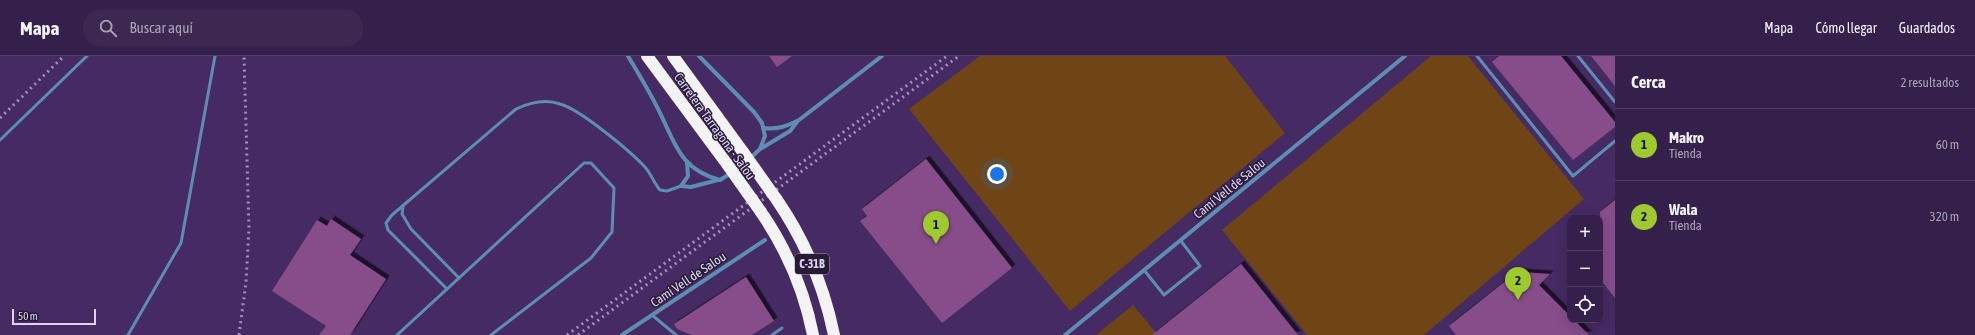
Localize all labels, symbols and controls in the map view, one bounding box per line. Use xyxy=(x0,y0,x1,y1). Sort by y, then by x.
search box xyxy=(83,10,363,46)
text: Mapa xyxy=(20,17,59,39)
icon: search xyxy=(97,17,119,39)
text: Buscar aquí xyxy=(129,19,193,36)
text: Mapa xyxy=(1764,20,1793,36)
text: Cómo llegar xyxy=(1815,20,1877,36)
text: Guardados xyxy=(1899,20,1955,36)
street label: Carretera Tarragona - Salou xyxy=(671,70,758,183)
text: Cerca xyxy=(1631,72,1666,92)
text: 2 resultados xyxy=(1900,75,1959,90)
text: Makro xyxy=(1669,129,1704,146)
text: 1 xyxy=(1641,137,1647,152)
text: 60 m xyxy=(1936,137,1959,152)
text: Tienda xyxy=(1669,146,1702,161)
street label: Camí Vell de Salou xyxy=(1191,155,1268,222)
your location xyxy=(987,164,1007,184)
text: Wala xyxy=(1669,201,1697,218)
text: 2 xyxy=(1641,209,1647,224)
text: 320 m xyxy=(1930,209,1959,224)
pin: 1 xyxy=(923,211,949,244)
map controls xyxy=(1567,215,1603,323)
button: + xyxy=(1567,215,1603,251)
text: Tienda xyxy=(1669,218,1702,233)
street label: Camí Vell de Salou xyxy=(648,249,729,310)
button: − xyxy=(1567,251,1603,287)
road number: C-31B xyxy=(795,254,829,274)
pin: 2 xyxy=(1505,267,1531,300)
button: locate xyxy=(1567,287,1603,323)
scale bar xyxy=(12,307,96,326)
text: 50 m xyxy=(18,310,38,322)

